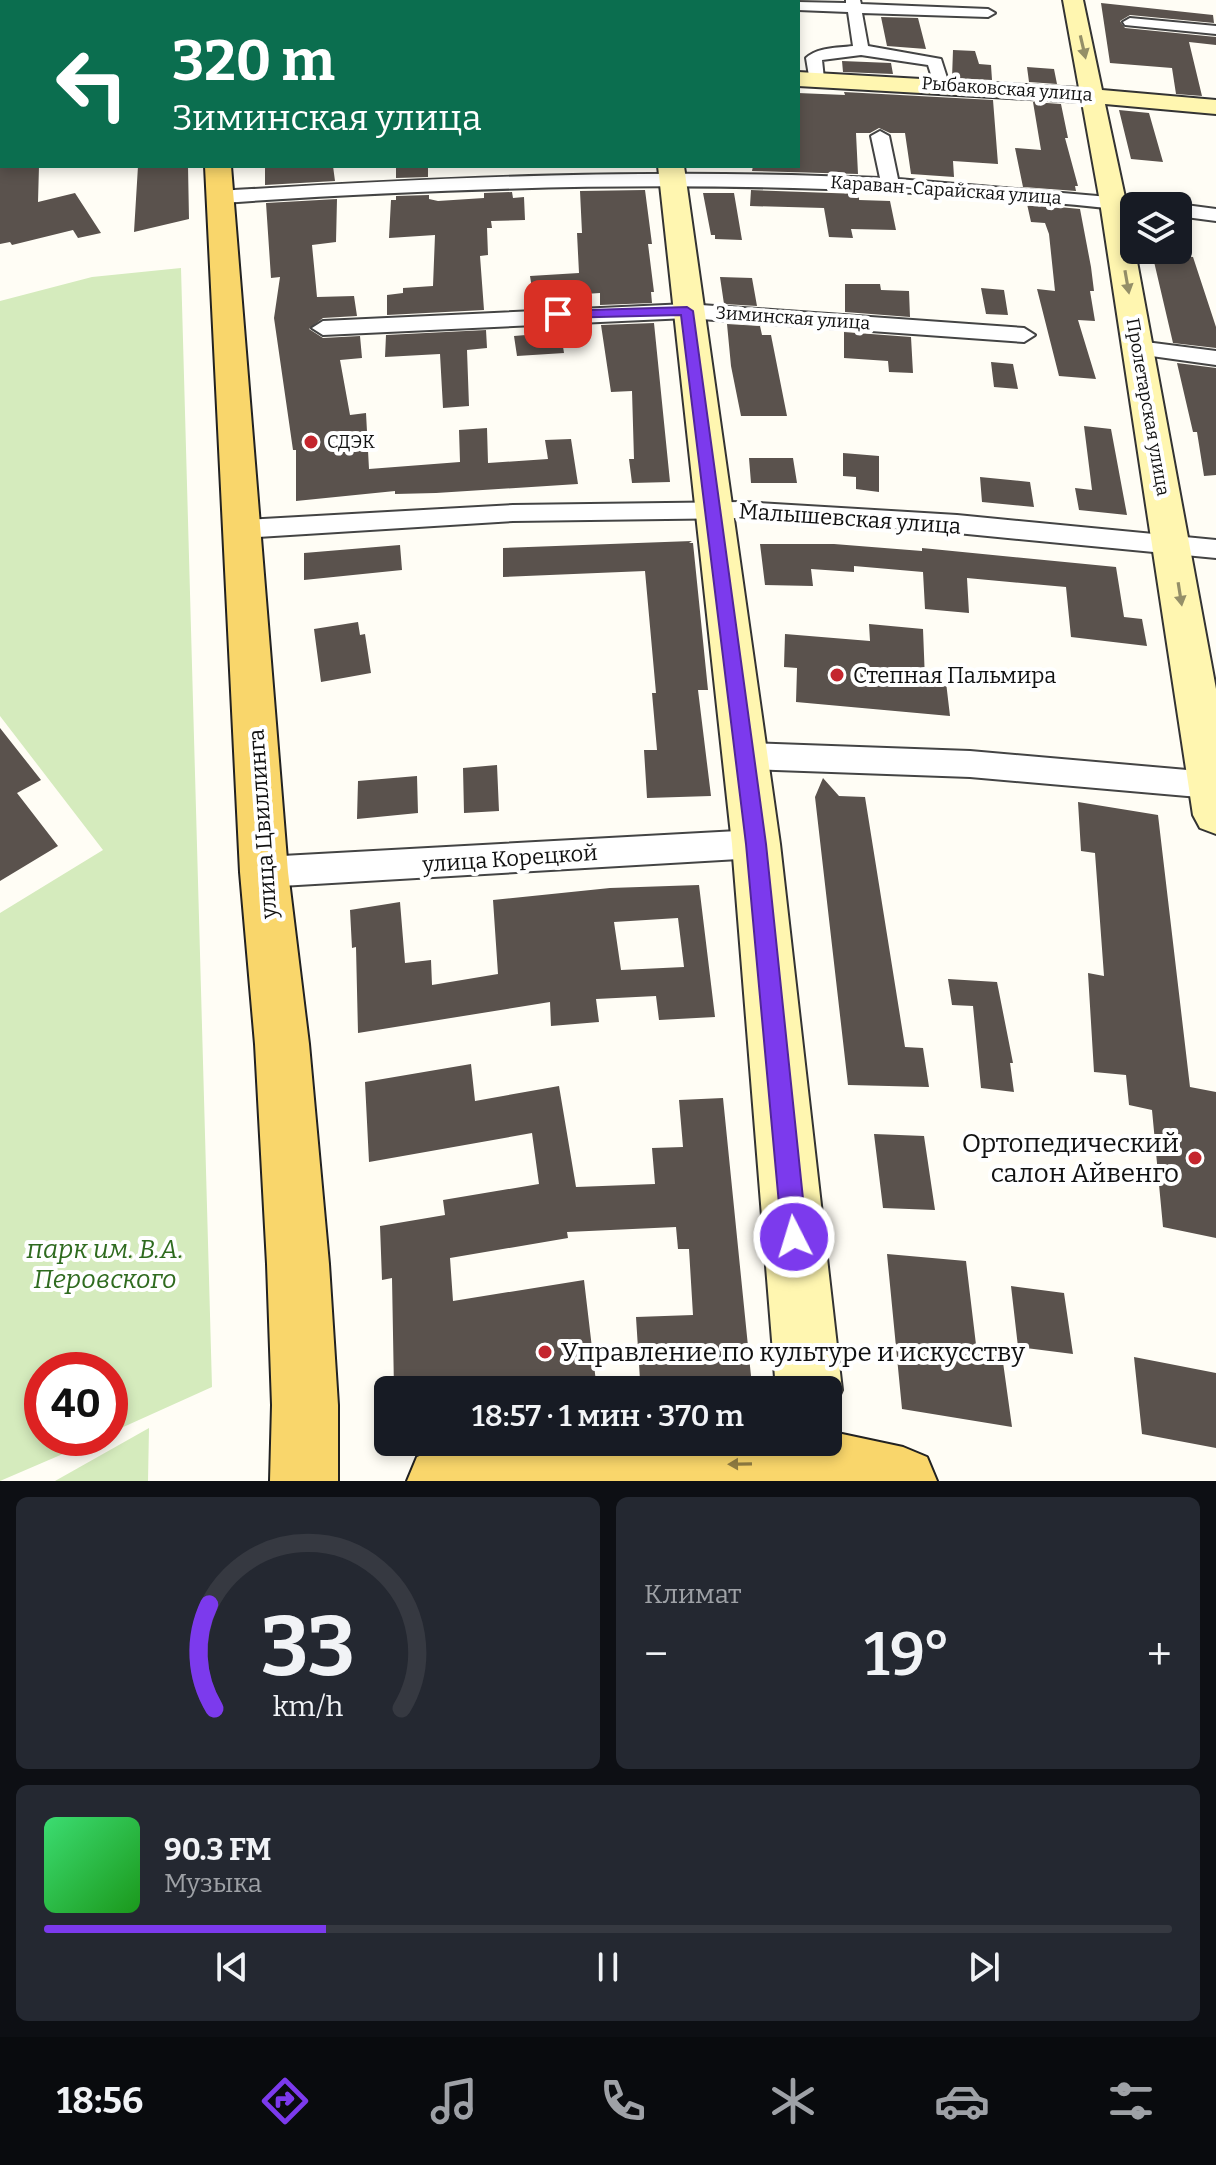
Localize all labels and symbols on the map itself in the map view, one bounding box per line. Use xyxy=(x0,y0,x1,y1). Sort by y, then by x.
one-way arrow xyxy=(1077,35,1090,60)
street label: Рыбаковская улица xyxy=(921,72,1093,106)
street label: Караван-Сарайская улица xyxy=(830,171,1062,209)
one-way arrow xyxy=(1121,270,1133,295)
pin xyxy=(524,280,592,348)
street label: Зиминская улица xyxy=(715,302,871,334)
street label: Пролетарская улица xyxy=(1122,316,1174,498)
place label: СДЭК xyxy=(327,431,375,453)
marker: СДЭК xyxy=(302,433,320,451)
street label: Малышевская улица xyxy=(738,497,962,540)
one-way arrow xyxy=(1174,581,1186,606)
place label: Степная Пальмира xyxy=(853,662,1056,689)
marker: Степная Пальмира xyxy=(828,666,846,684)
street label: улица Цвиллинга xyxy=(242,728,283,921)
street label: улица Корецкой xyxy=(421,839,599,878)
place label: Ортопедический салон Айвенго xyxy=(962,1128,1179,1189)
marker: Ортопедический салон Айвенго xyxy=(1186,1149,1204,1167)
position arrow xyxy=(752,1195,836,1279)
park label: парк им. В.А. Перовского xyxy=(25,1234,184,1295)
place label: Управление по культуре и искусству xyxy=(561,1337,1025,1368)
marker: Управление по культуре и искусству xyxy=(536,1343,554,1361)
speed limit sign: 40 xyxy=(24,1352,128,1456)
one-way arrow xyxy=(727,1458,752,1471)

